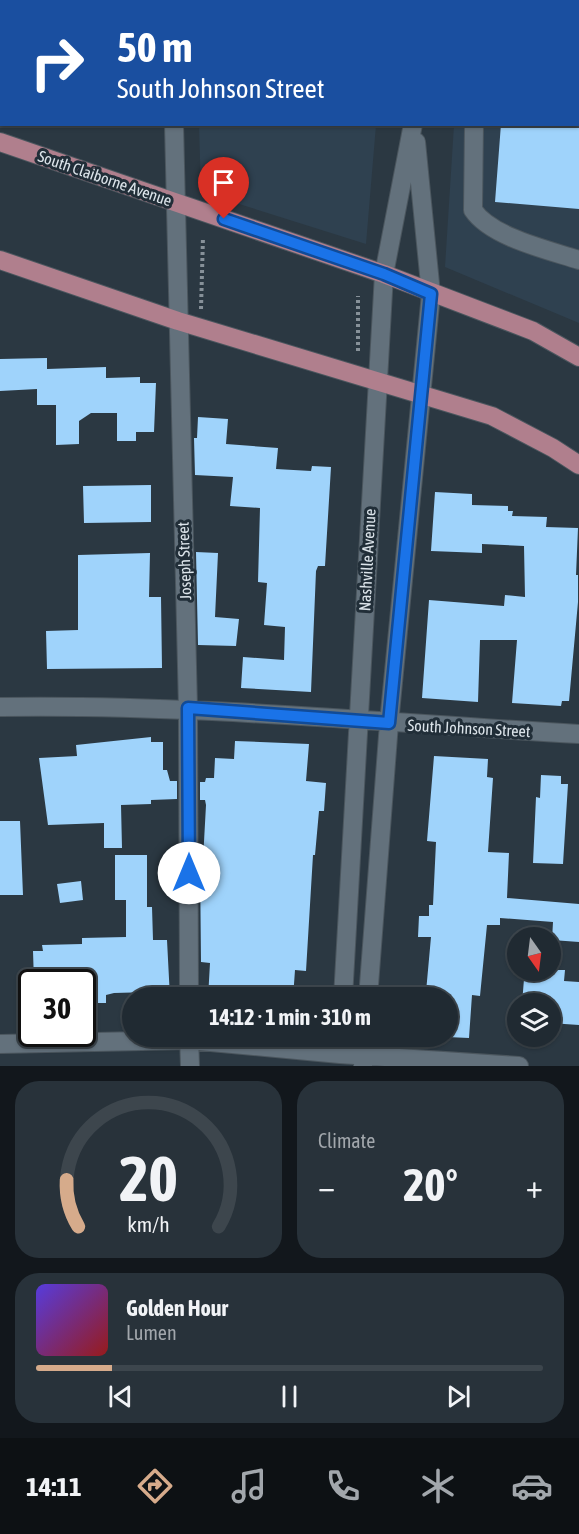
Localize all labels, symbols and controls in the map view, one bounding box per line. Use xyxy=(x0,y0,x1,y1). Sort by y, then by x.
text: 50 m xyxy=(117,23,192,71)
icon: right xyxy=(18,24,96,102)
text: South Johnson Street xyxy=(117,73,324,104)
street label: South Claiborne Avenue xyxy=(36,147,174,209)
pin xyxy=(198,157,249,219)
icon: arrive xyxy=(207,166,240,199)
street label: Nashville Avenue xyxy=(355,508,379,612)
street label: Joseph Street xyxy=(174,521,195,600)
street label: South Johnson Street xyxy=(407,716,531,740)
position arrow xyxy=(157,841,221,905)
north arrow xyxy=(507,927,561,981)
map controls xyxy=(507,927,561,1047)
speed limit sign: 30 xyxy=(18,969,96,1047)
button: layers xyxy=(507,993,561,1047)
text: 14:12 · 1 min · 310 m xyxy=(209,1004,371,1030)
text: Climate xyxy=(318,1129,375,1152)
text: 20 xyxy=(119,1143,178,1214)
text: 20° xyxy=(403,1159,458,1211)
text: − xyxy=(318,1167,335,1205)
text: + xyxy=(526,1167,543,1205)
text: km/h xyxy=(127,1212,170,1237)
text: Golden Hour xyxy=(126,1295,228,1321)
text: Lumen xyxy=(126,1321,177,1344)
icon: previous xyxy=(104,1380,137,1413)
icon: pause xyxy=(273,1380,306,1413)
icon: next xyxy=(442,1380,475,1413)
icon: directions xyxy=(134,1465,176,1507)
icon: music xyxy=(228,1465,270,1507)
icon: phone xyxy=(322,1465,364,1507)
icon: climate xyxy=(417,1465,459,1507)
icon: car xyxy=(511,1465,553,1507)
text: 14:11 xyxy=(26,1471,82,1502)

